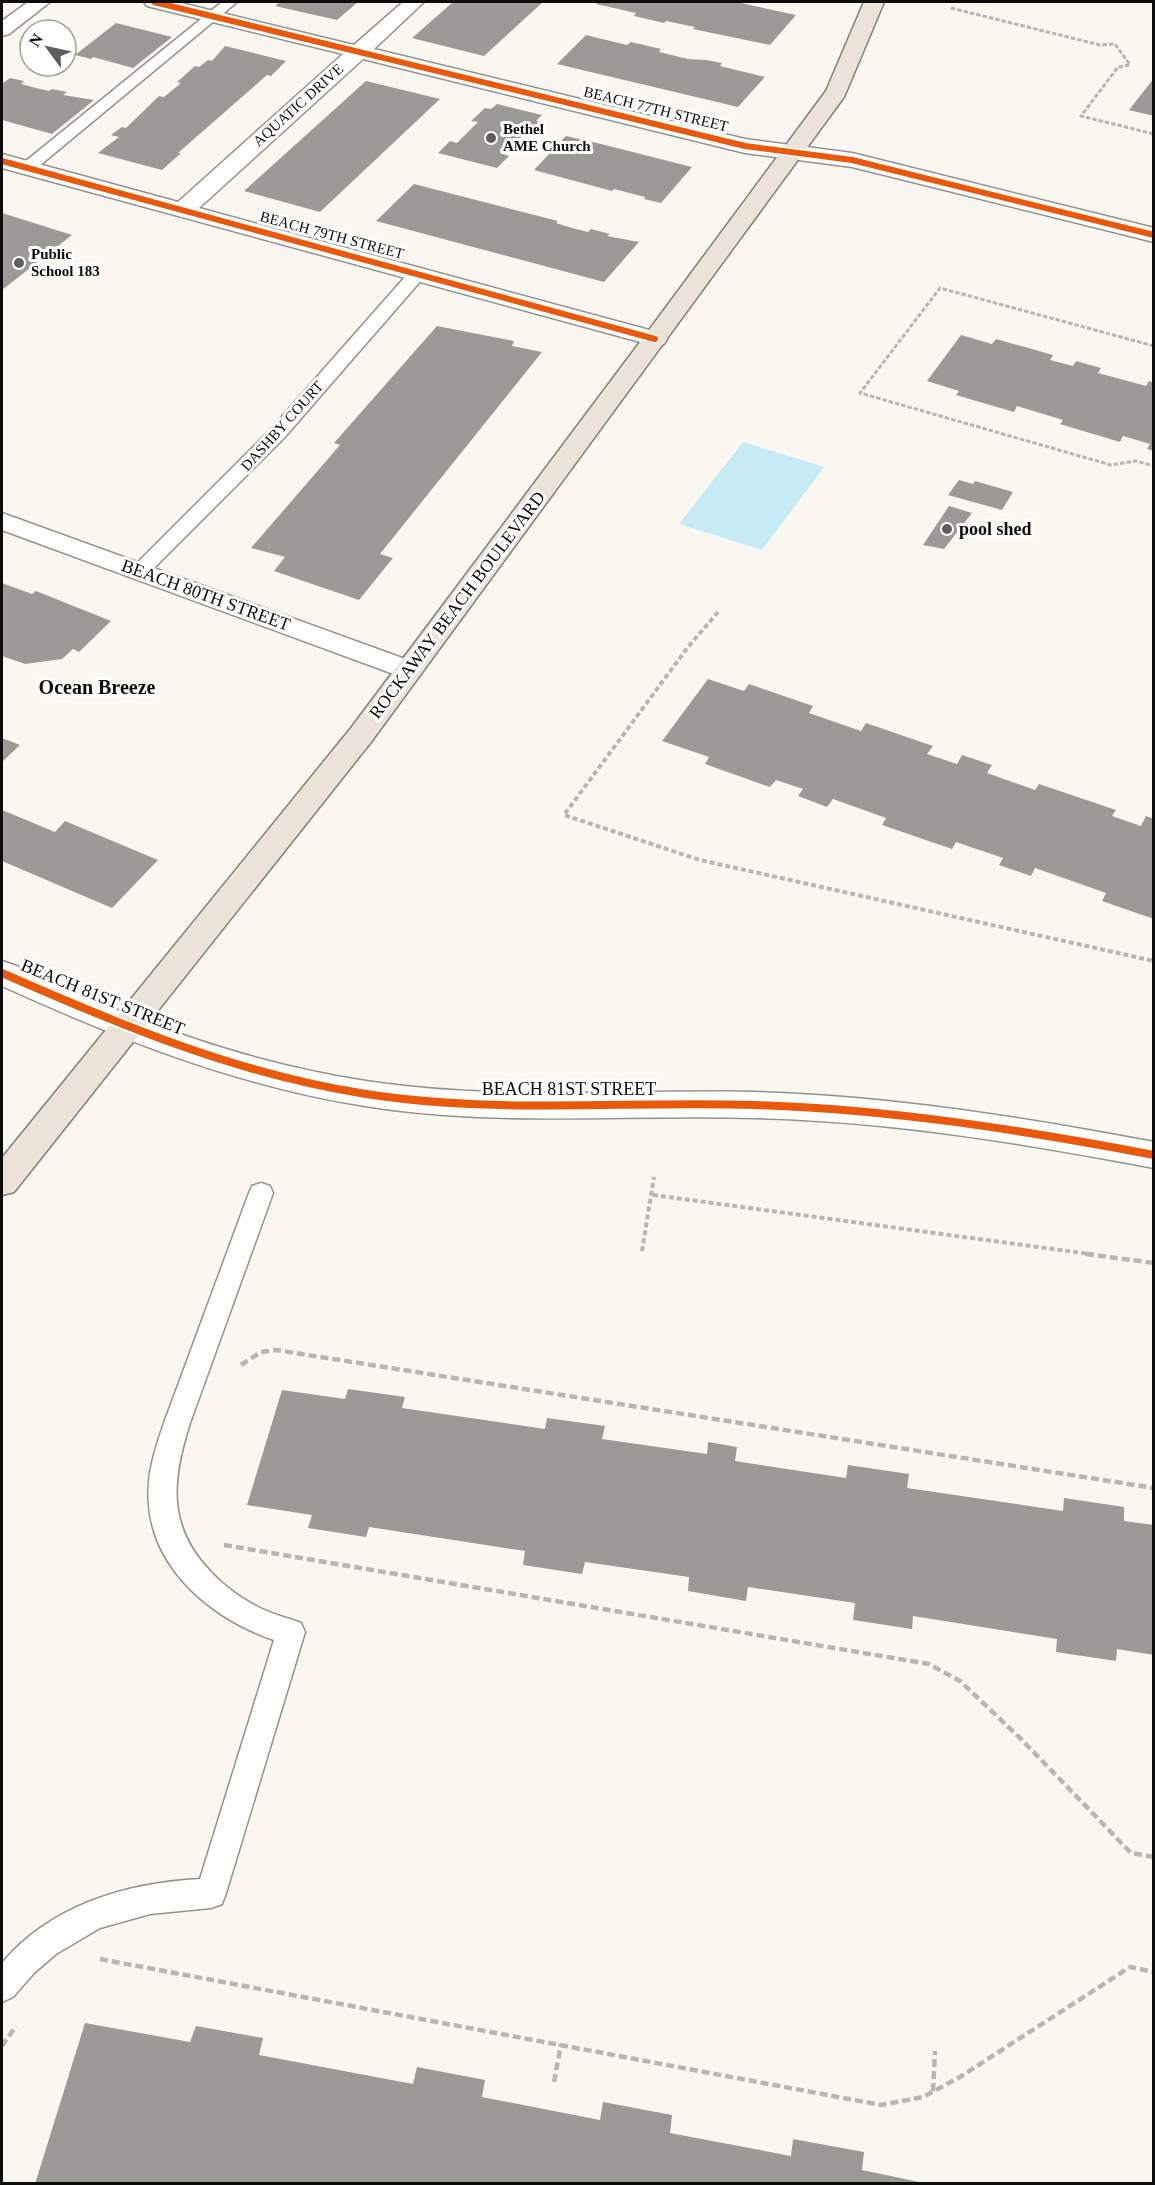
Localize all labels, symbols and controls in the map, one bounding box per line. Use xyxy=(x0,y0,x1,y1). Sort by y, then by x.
north arrow xyxy=(18,18,78,78)
text: N xyxy=(26,30,46,50)
street label: AQUATIC DRIVE xyxy=(250,60,346,150)
street label: BEACH 77TH STREET xyxy=(582,83,730,135)
place label: Bethel AME Church xyxy=(503,121,591,154)
marker: Bethel AME Church xyxy=(484,131,498,145)
street label: BEACH 79TH STREET xyxy=(258,208,406,262)
place label: Public School 183 xyxy=(31,246,100,279)
marker: Public School 183 xyxy=(12,256,26,270)
street label: DASHBY COURT xyxy=(238,378,326,474)
street label: ROCKAWAY BEACH BOULEVARD xyxy=(365,488,549,722)
place label: pool shed xyxy=(959,519,1032,539)
marker: pool shed xyxy=(940,522,954,536)
street label: BEACH 80TH STREET xyxy=(119,555,293,635)
district label: Ocean Breeze xyxy=(39,676,156,698)
street label: BEACH 81ST STREET xyxy=(18,955,188,1039)
street label: BEACH 81ST STREET xyxy=(482,1079,656,1099)

